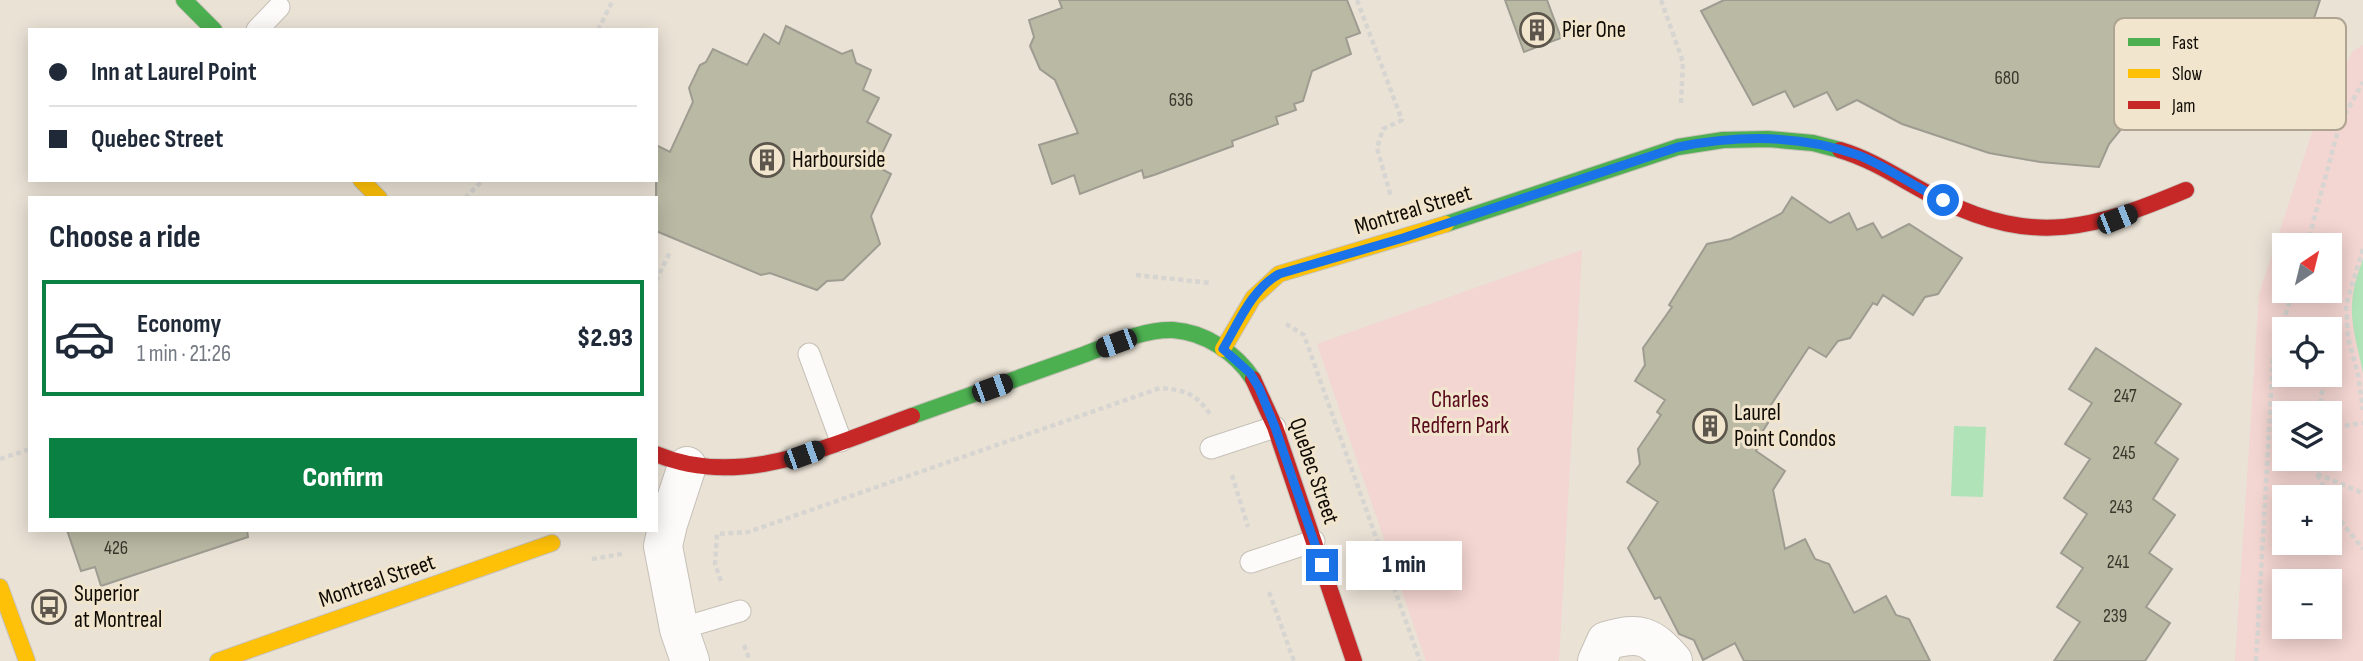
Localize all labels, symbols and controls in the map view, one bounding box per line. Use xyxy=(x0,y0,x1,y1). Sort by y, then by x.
building icon: Pier One xyxy=(1518,11,1556,49)
place label: Pier One xyxy=(1562,16,1626,44)
legend xyxy=(2114,18,2346,130)
text: Fast xyxy=(2172,32,2199,55)
text: Inn at Laurel Point xyxy=(91,57,256,88)
text: Slow xyxy=(2172,63,2202,86)
house number: 680 xyxy=(1994,67,2020,90)
house number: 636 xyxy=(1169,89,1193,112)
text: Jam xyxy=(2171,95,2195,118)
text: Quebec Street xyxy=(91,124,223,155)
building icon: Harbourside xyxy=(748,141,786,179)
place label: Harbourside xyxy=(792,146,885,174)
street label: Montreal Street xyxy=(1351,179,1475,241)
route start xyxy=(1927,184,1959,216)
car xyxy=(2094,201,2141,237)
text: Choose a ride xyxy=(49,218,201,257)
north arrow xyxy=(2272,233,2342,303)
map controls xyxy=(2272,233,2342,639)
icon: car xyxy=(53,307,116,370)
text: Economy xyxy=(137,309,221,340)
button: locate xyxy=(2272,317,2342,387)
text: $2.93 xyxy=(577,323,633,354)
car xyxy=(1093,326,1140,360)
text: 1 min · 21:26 xyxy=(137,340,231,368)
car xyxy=(969,371,1016,405)
house number: 247 xyxy=(2113,385,2137,408)
park label: Charles Redfern Park xyxy=(1411,386,1509,440)
place label: Laurel Point Condos xyxy=(1734,399,1836,453)
button: layers xyxy=(2272,401,2342,471)
building icon: Laurel Point Condos xyxy=(1691,407,1729,445)
street label: Quebec Street xyxy=(1283,414,1345,528)
button: Confirm xyxy=(49,438,637,518)
car xyxy=(781,438,828,472)
house number: 245 xyxy=(2112,442,2136,465)
button: + xyxy=(2272,485,2342,555)
house number: 243 xyxy=(2109,496,2133,519)
house number: 426 xyxy=(104,537,128,560)
callout: 1 min xyxy=(1346,540,1462,590)
street label: Montreal Street xyxy=(315,548,439,614)
route end xyxy=(1306,549,1338,581)
text: 1 min xyxy=(1382,551,1426,579)
house number: 241 xyxy=(2107,551,2130,574)
button: − xyxy=(2272,569,2342,639)
place label: Superior at Montreal xyxy=(74,580,162,634)
bus stop icon: Superior at Montreal xyxy=(30,588,68,626)
house number: 239 xyxy=(2103,605,2127,628)

